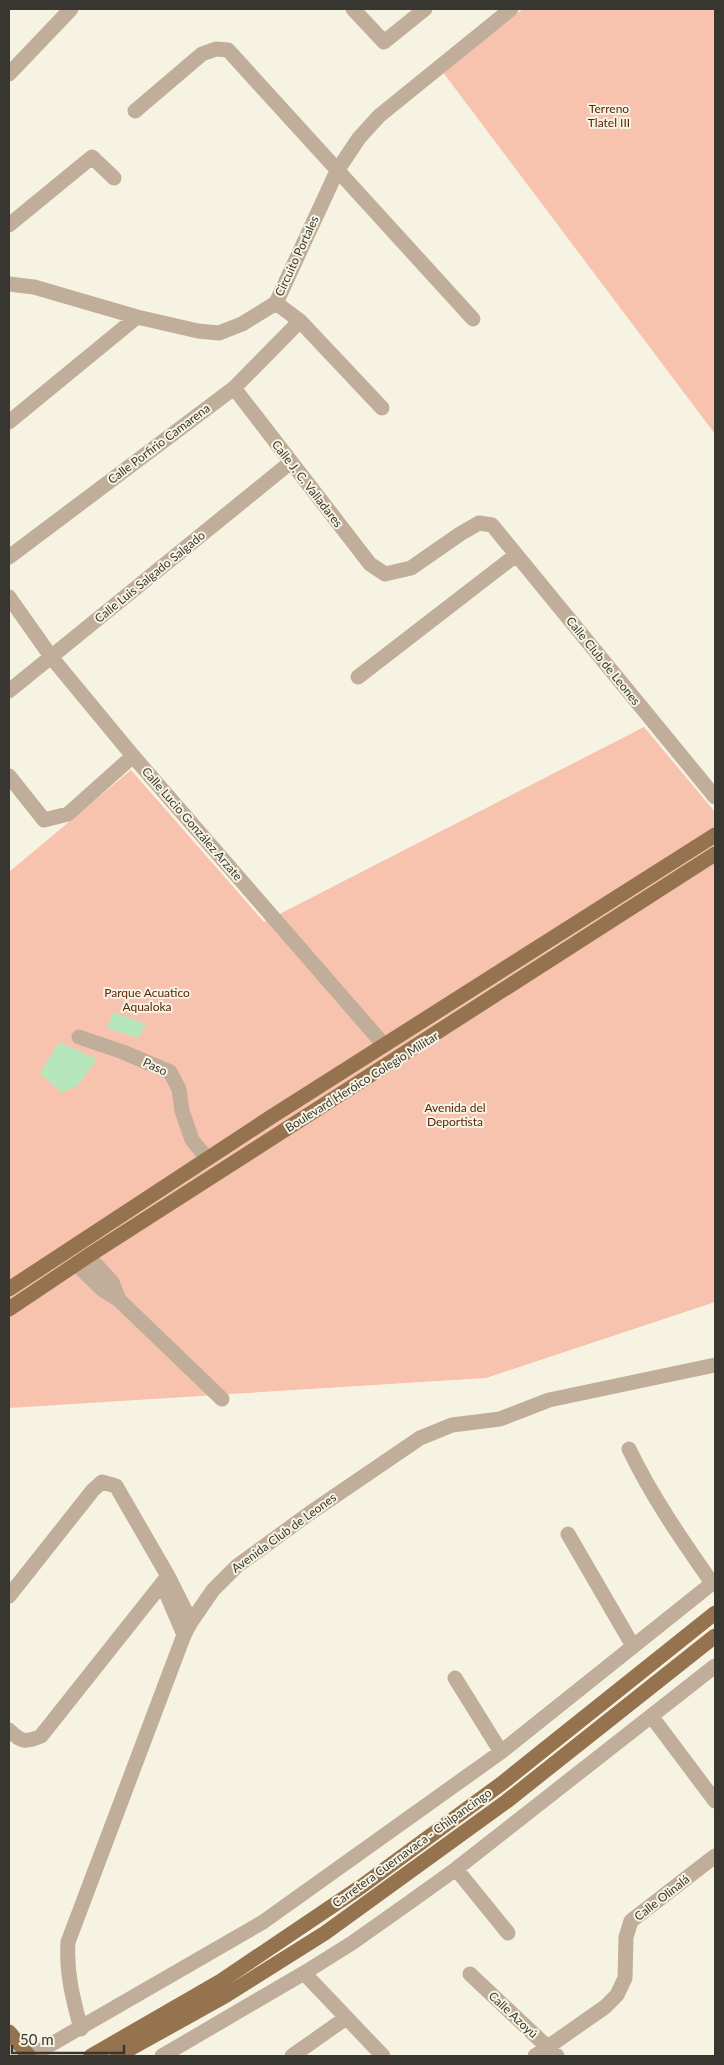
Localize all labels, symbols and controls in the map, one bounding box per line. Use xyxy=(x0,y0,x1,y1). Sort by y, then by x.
park label: Terreno Tlatel III xyxy=(588,101,630,130)
street label: Circuito Portales xyxy=(271,213,322,298)
street label: Calle Porfirio Camarena xyxy=(105,400,213,487)
street label: Calle J. C. Valladares xyxy=(269,437,346,530)
street label: Calle Luis Salgado Salgado xyxy=(91,527,208,626)
street label: Calle Club de Leones xyxy=(563,613,644,708)
street label: Calle Lucio González Arzate xyxy=(139,764,246,883)
park label: Parque Acuatico Aqualoka xyxy=(104,985,190,1014)
street label: Boulevard Heróico Colegio Militar xyxy=(282,1028,442,1135)
street label: Paso xyxy=(141,1054,170,1079)
park label: Avenida del Deportista xyxy=(424,1100,486,1129)
street label: Avenida Club de Leones xyxy=(228,1490,339,1576)
street label: Carretera Cuernavaca - Chilpancingo xyxy=(329,1785,494,1910)
street label: Calle Olinalá xyxy=(631,1871,692,1924)
street label: Calle Azoyú xyxy=(486,1988,541,2041)
scale bar xyxy=(12,2022,125,2054)
text: 50 m xyxy=(20,2030,54,2048)

